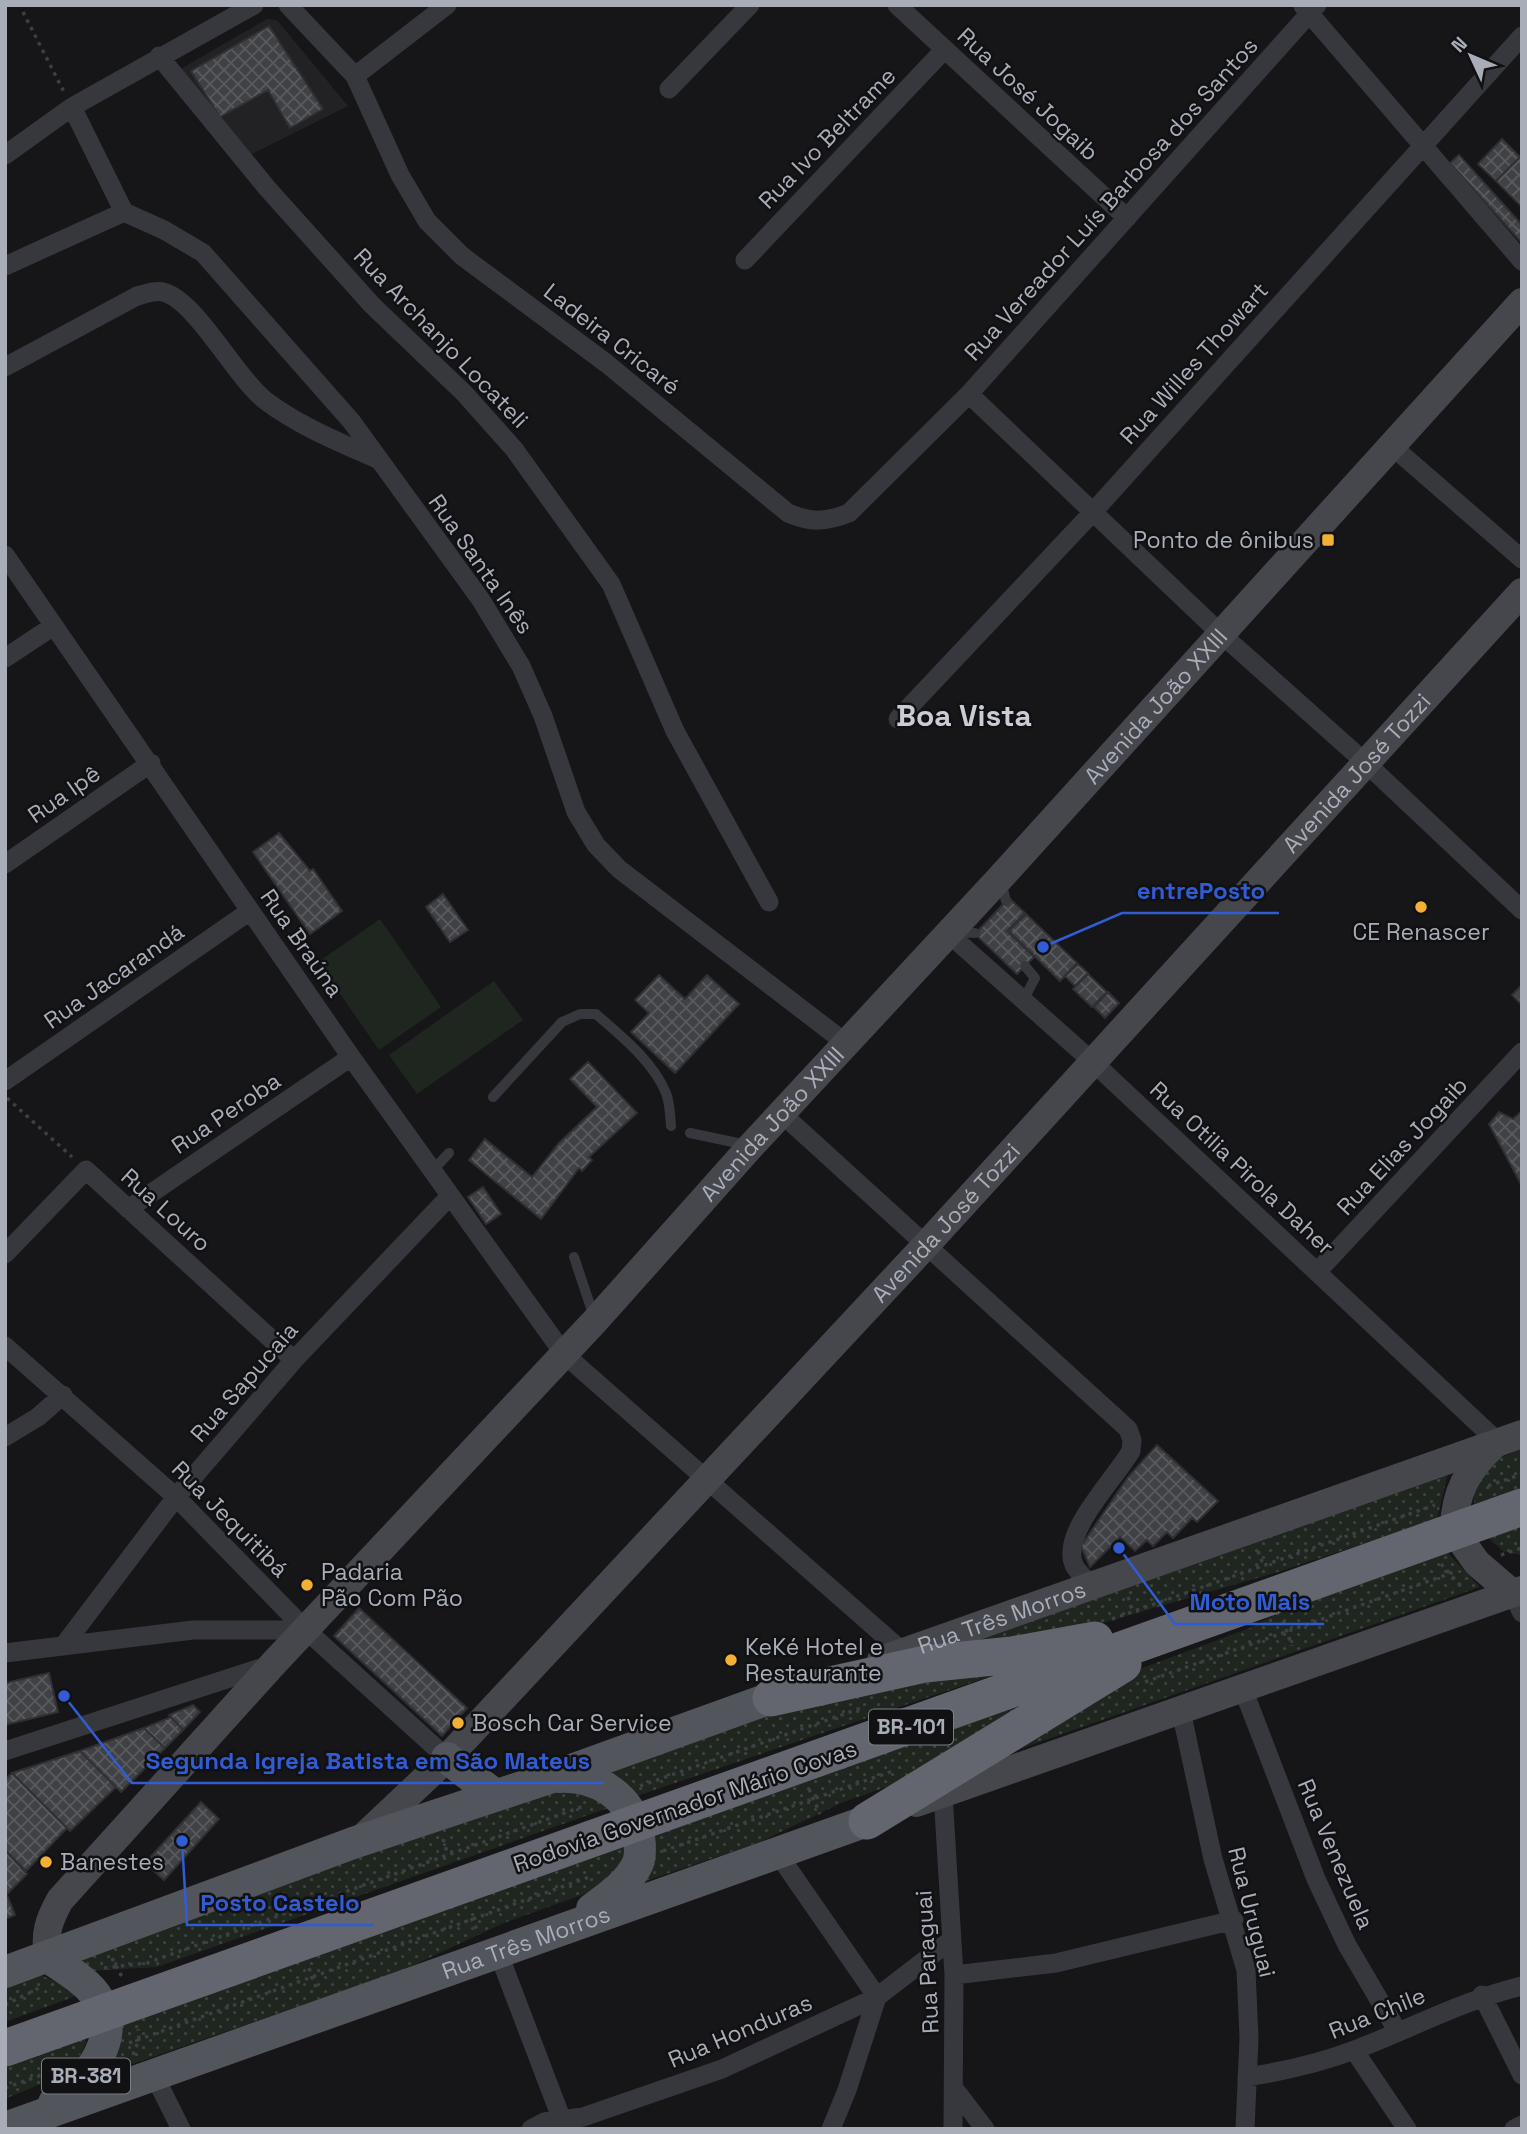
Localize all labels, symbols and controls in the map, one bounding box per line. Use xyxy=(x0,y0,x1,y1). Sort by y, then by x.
street label: Rua José Jogaib xyxy=(951,21,1105,167)
north arrow xyxy=(1436,21,1506,91)
street label: Rua Vereador Luís Barbosa dos Santos xyxy=(958,31,1264,367)
text: N xyxy=(1446,31,1473,58)
street label: Rua Ivo Beltrame xyxy=(752,61,902,215)
street label: Rua Archanjo Locateli xyxy=(347,242,535,434)
street label: Ladeira Cricaré xyxy=(538,276,686,402)
street label: Rua Willes Thowart xyxy=(1113,276,1275,450)
street label: Rua Santa Inês xyxy=(422,488,540,640)
place label: Ponto de ônibus xyxy=(1133,525,1314,555)
marker: Ponto de ônibus xyxy=(1320,532,1336,548)
street label: Avenida João XXIII xyxy=(1077,622,1234,790)
street label: Avenida José Tozzi xyxy=(1276,687,1437,860)
district label: Boa Vista xyxy=(896,696,1032,735)
street label: Rua Ipê xyxy=(22,758,106,830)
callout: entrePosto xyxy=(1122,868,1279,913)
text: entrePosto xyxy=(1137,875,1265,906)
street label: Rua Braúna xyxy=(254,883,350,1003)
marker: CE Renascer xyxy=(1413,899,1429,915)
street label: Rua Jacarandá xyxy=(38,917,190,1035)
place label: CE Renascer xyxy=(1352,917,1490,947)
street label: Avenida João XXIII xyxy=(694,1040,851,1208)
street label: Rua Peroba xyxy=(166,1066,286,1160)
street label: Rua Elias Jogaib xyxy=(1330,1070,1474,1222)
street label: Rua Otilia Pirola Daher xyxy=(1144,1075,1340,1261)
street label: Avenida José Tozzi xyxy=(865,1137,1027,1309)
street label: Rua Louro xyxy=(115,1162,217,1258)
street label: Rua Sapucaia xyxy=(184,1316,304,1448)
street label: Rua Jequitibá xyxy=(165,1454,295,1584)
place label: Padaria Pão Com Pão xyxy=(321,1557,463,1613)
street label: Rua Três Morros xyxy=(914,1574,1090,1661)
marker: Padaria Pão Com Pão xyxy=(299,1577,315,1593)
callout: Moto Mais xyxy=(1175,1579,1324,1624)
text: Moto Mais xyxy=(1190,1586,1310,1617)
place label: KeKé Hotel e Restaurante xyxy=(745,1632,883,1688)
marker: KeKé Hotel e Restaurante xyxy=(723,1652,739,1668)
place label: Bosch Car Service xyxy=(472,1708,672,1738)
road number: BR-101 xyxy=(869,1710,953,1744)
marker: Bosch Car Service xyxy=(450,1715,466,1731)
street label: Rodovia Governador Mário Covas xyxy=(509,1733,861,1879)
callout: Segunda Igreja Batista em São Mateus xyxy=(132,1738,604,1783)
text: Segunda Igreja Batista em São Mateus xyxy=(146,1745,590,1776)
street label: Rua Venezuela xyxy=(1291,1774,1381,1934)
street label: Rua Uruguai xyxy=(1221,1844,1283,1980)
place label: Banestes xyxy=(60,1847,164,1877)
marker: Banestes xyxy=(38,1854,54,1870)
callout: Posto Castelo xyxy=(187,1880,374,1925)
text: Posto Castelo xyxy=(200,1887,360,1918)
street label: Rua Paraguai xyxy=(908,1890,946,2034)
street label: Rua Três Morros xyxy=(438,1899,614,1986)
street label: Rua Chile xyxy=(1324,1980,1430,2046)
street label: Rua Honduras xyxy=(663,1987,817,2075)
road number: BR-381 xyxy=(42,2058,130,2094)

